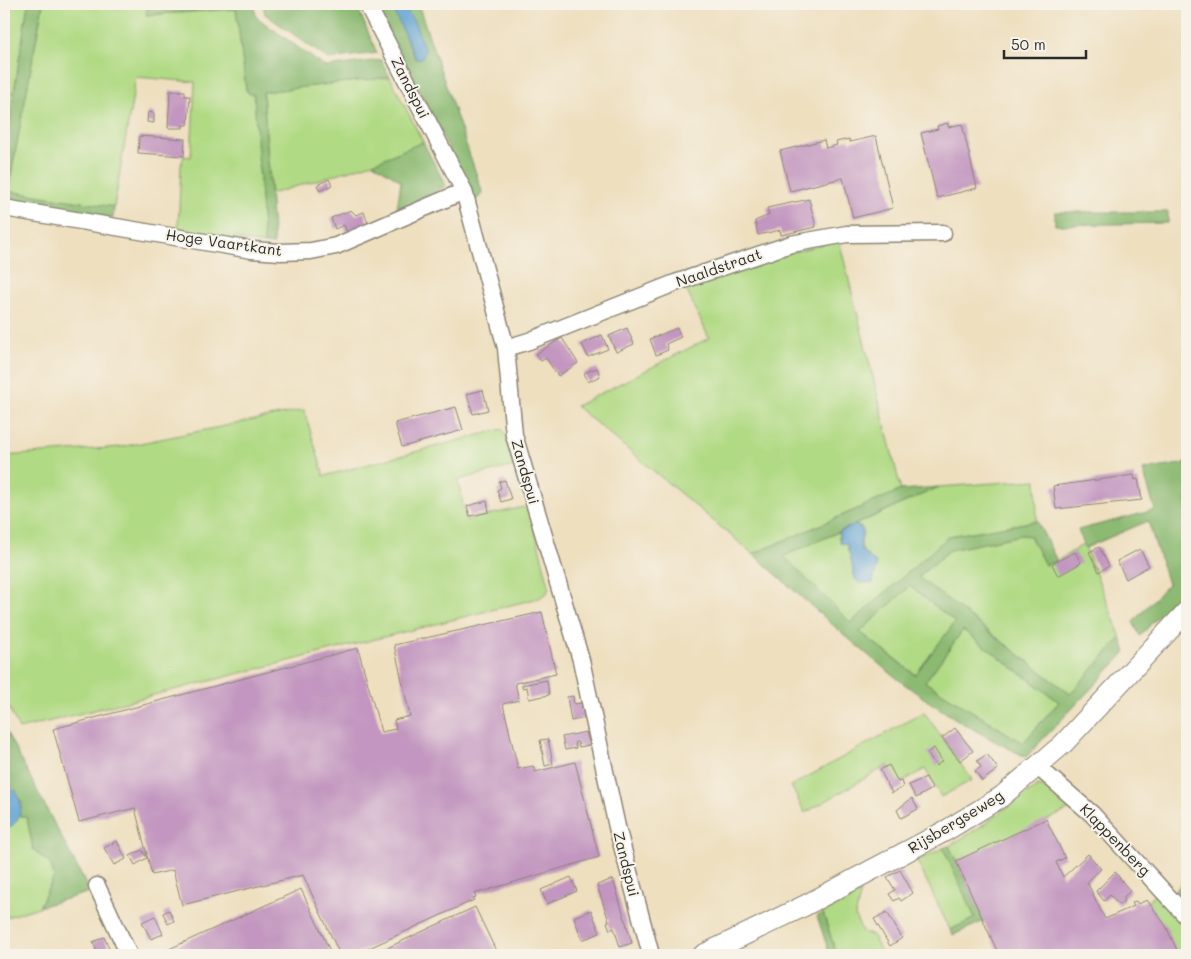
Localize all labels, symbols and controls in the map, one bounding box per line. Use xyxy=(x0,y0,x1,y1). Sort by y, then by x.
scale bar xyxy=(1004,28,1086,60)
text: 50 m xyxy=(1011,34,1046,54)
street label: Zandspui xyxy=(387,53,435,122)
street label: Hoge Vaartkant xyxy=(165,224,283,260)
street label: Naaldstraat xyxy=(673,243,764,291)
street label: Zandspui xyxy=(507,437,545,506)
street label: Rijsbergseweg xyxy=(904,785,1007,857)
street label: Klappenberg xyxy=(1076,799,1156,880)
street label: Zandspui xyxy=(609,829,645,898)

